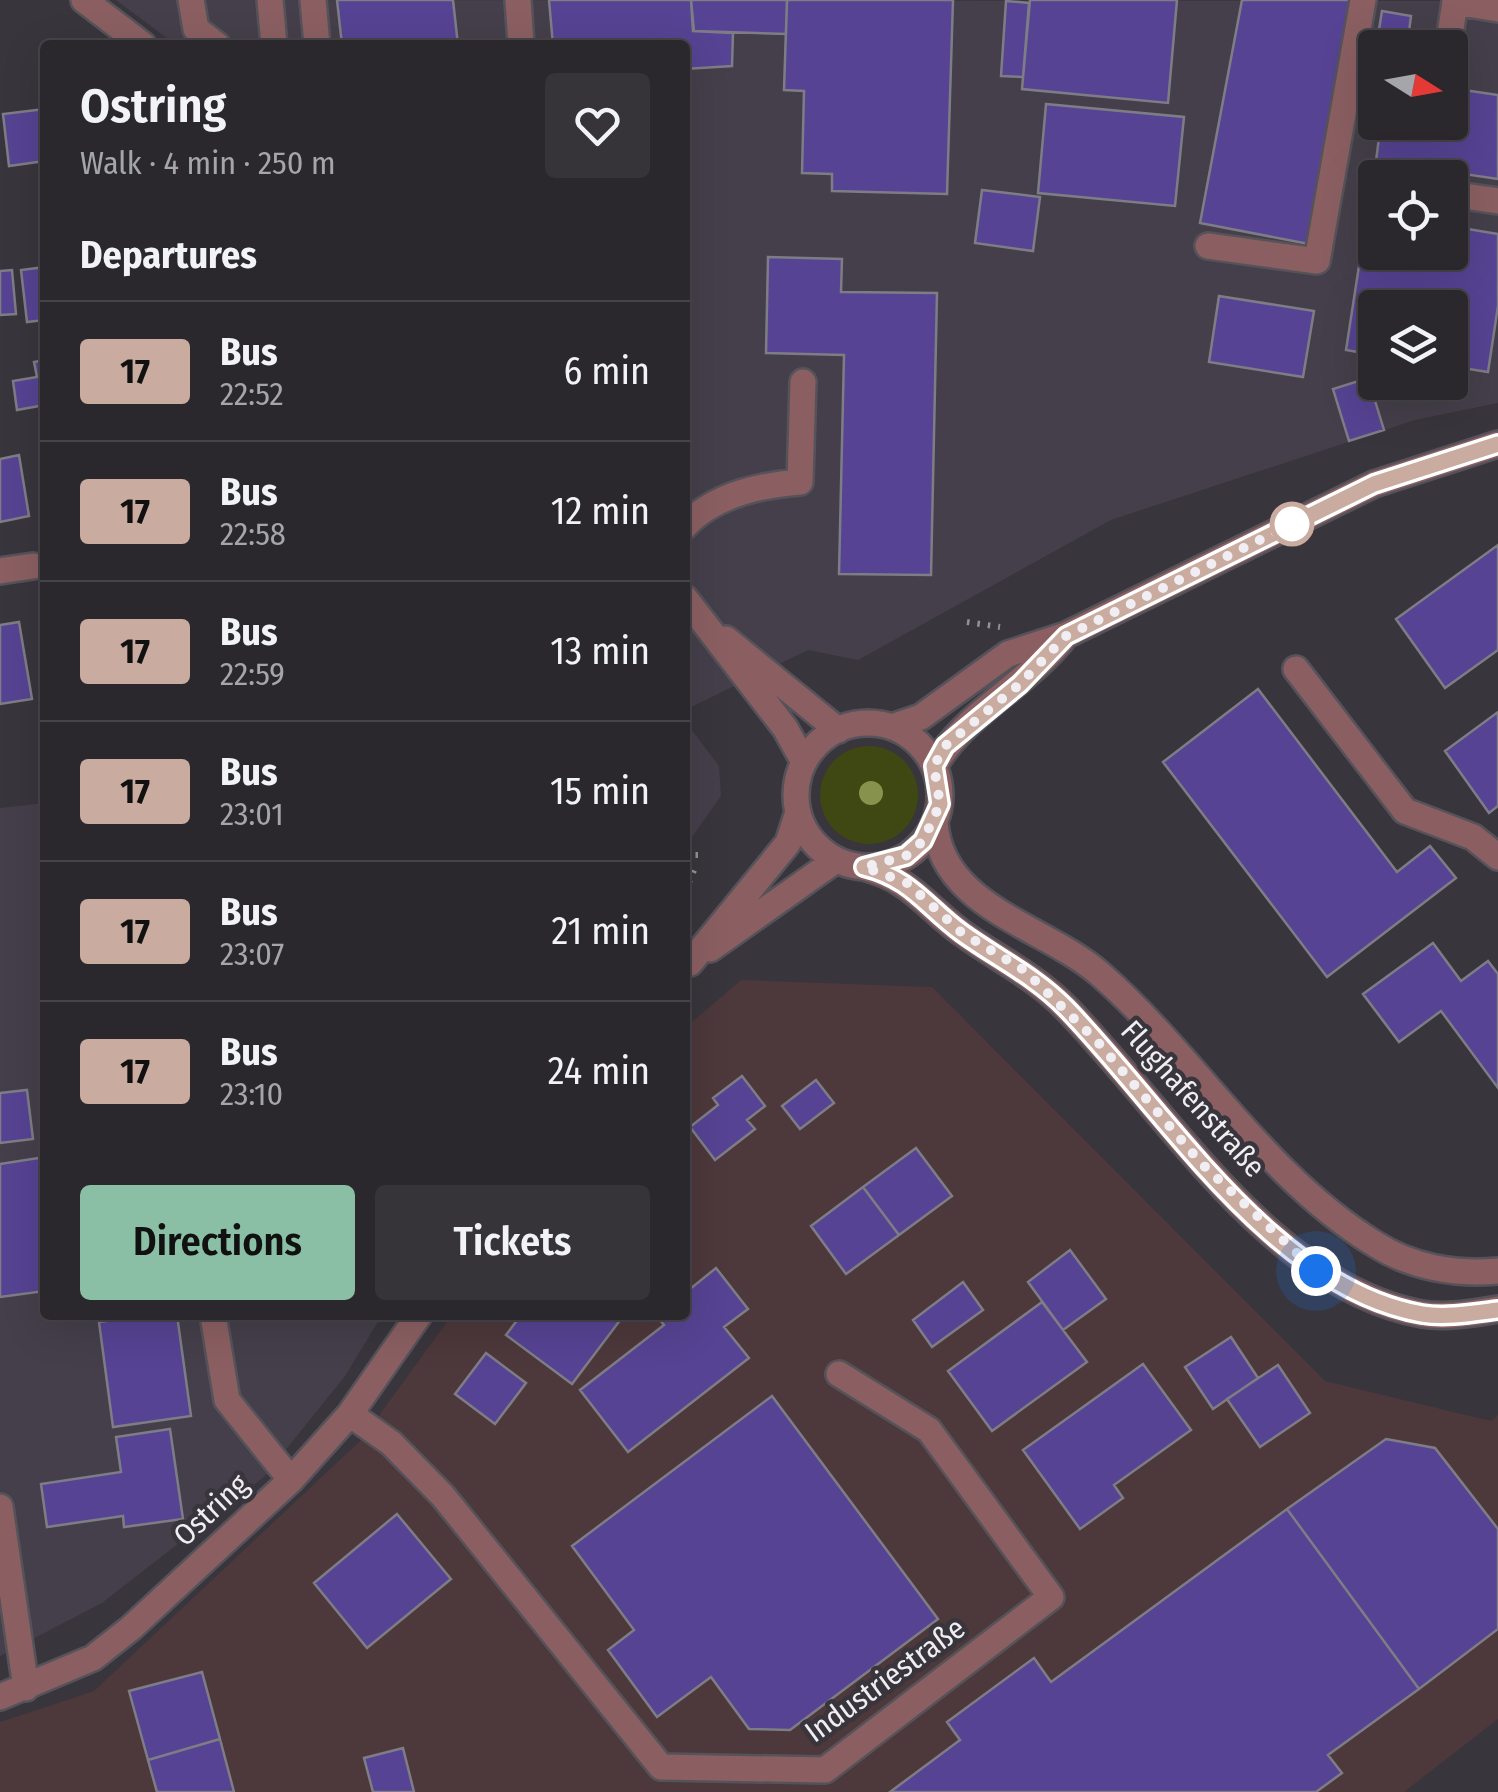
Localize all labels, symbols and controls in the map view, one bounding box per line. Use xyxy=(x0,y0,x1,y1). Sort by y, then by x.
north arrow xyxy=(1358,30,1468,140)
map controls xyxy=(1358,30,1468,400)
button: heart xyxy=(545,73,650,178)
text: Ostring xyxy=(80,77,226,135)
text: Walk · 4 min · 250 m xyxy=(80,144,336,182)
button: locate xyxy=(1358,160,1468,270)
text: Departures xyxy=(80,232,257,278)
button: layers xyxy=(1358,290,1468,400)
text: Bus xyxy=(220,329,278,375)
text: 6 min xyxy=(563,348,650,394)
text: 17 xyxy=(120,350,150,392)
text: 22:52 xyxy=(220,375,284,413)
text: Bus xyxy=(220,469,278,515)
text: 12 min xyxy=(551,488,650,534)
text: 17 xyxy=(120,490,150,532)
unlabelled marker xyxy=(1271,503,1313,545)
text: 22:58 xyxy=(220,515,286,553)
text: Bus xyxy=(220,609,278,655)
text: 13 min xyxy=(550,628,650,674)
text: 17 xyxy=(120,630,150,672)
text: 22:59 xyxy=(220,655,285,693)
text: Bus xyxy=(220,749,278,795)
text: 15 min xyxy=(550,768,650,814)
text: 17 xyxy=(120,770,150,812)
text: 23:01 xyxy=(220,795,284,833)
text: Bus xyxy=(220,889,278,935)
text: 21 min xyxy=(552,908,650,954)
text: 17 xyxy=(120,910,150,952)
text: 23:07 xyxy=(220,935,284,973)
street label: Flughafenstraße xyxy=(1113,1013,1273,1185)
text: Bus xyxy=(220,1029,278,1075)
text: 24 min xyxy=(548,1048,650,1094)
text: 17 xyxy=(120,1050,150,1092)
text: 23:10 xyxy=(220,1075,283,1113)
button: Directions xyxy=(80,1185,355,1300)
button: Tickets xyxy=(375,1185,650,1300)
your location xyxy=(1291,1246,1341,1296)
street label: Ostring xyxy=(166,1466,257,1554)
street label: Industriestraße xyxy=(798,1610,972,1750)

